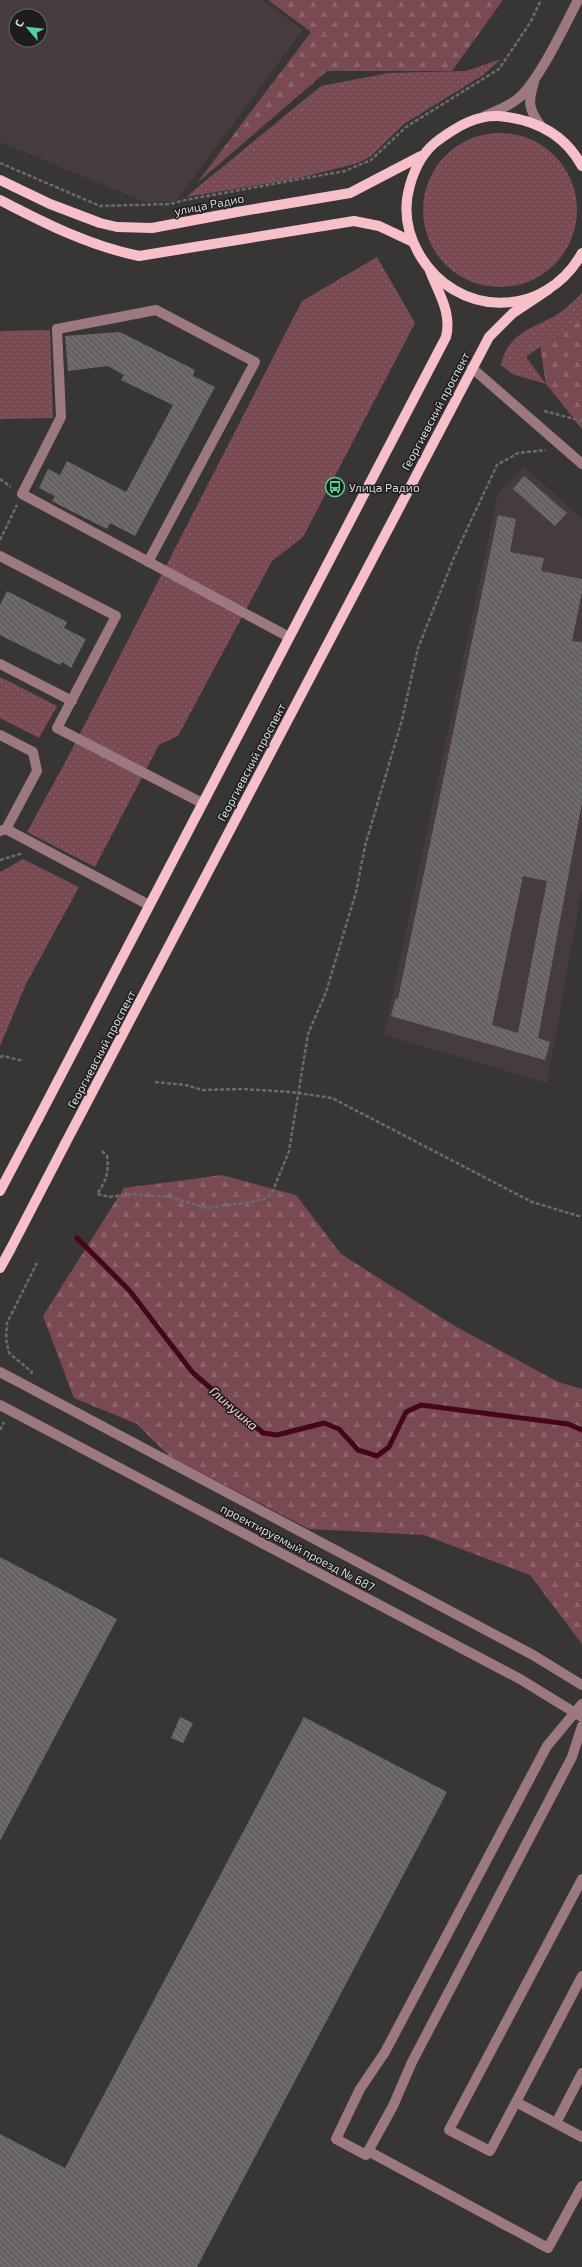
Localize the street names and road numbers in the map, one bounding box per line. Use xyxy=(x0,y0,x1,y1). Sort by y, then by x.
street label: улица Радио xyxy=(173,190,245,219)
street label: Георгиевский проспект xyxy=(398,349,472,472)
street label: Георгиевский проспект xyxy=(214,700,288,823)
street label: Георгиевский проспект xyxy=(64,987,138,1110)
street label: проектируемый проезд № 687 xyxy=(218,1500,377,1595)

